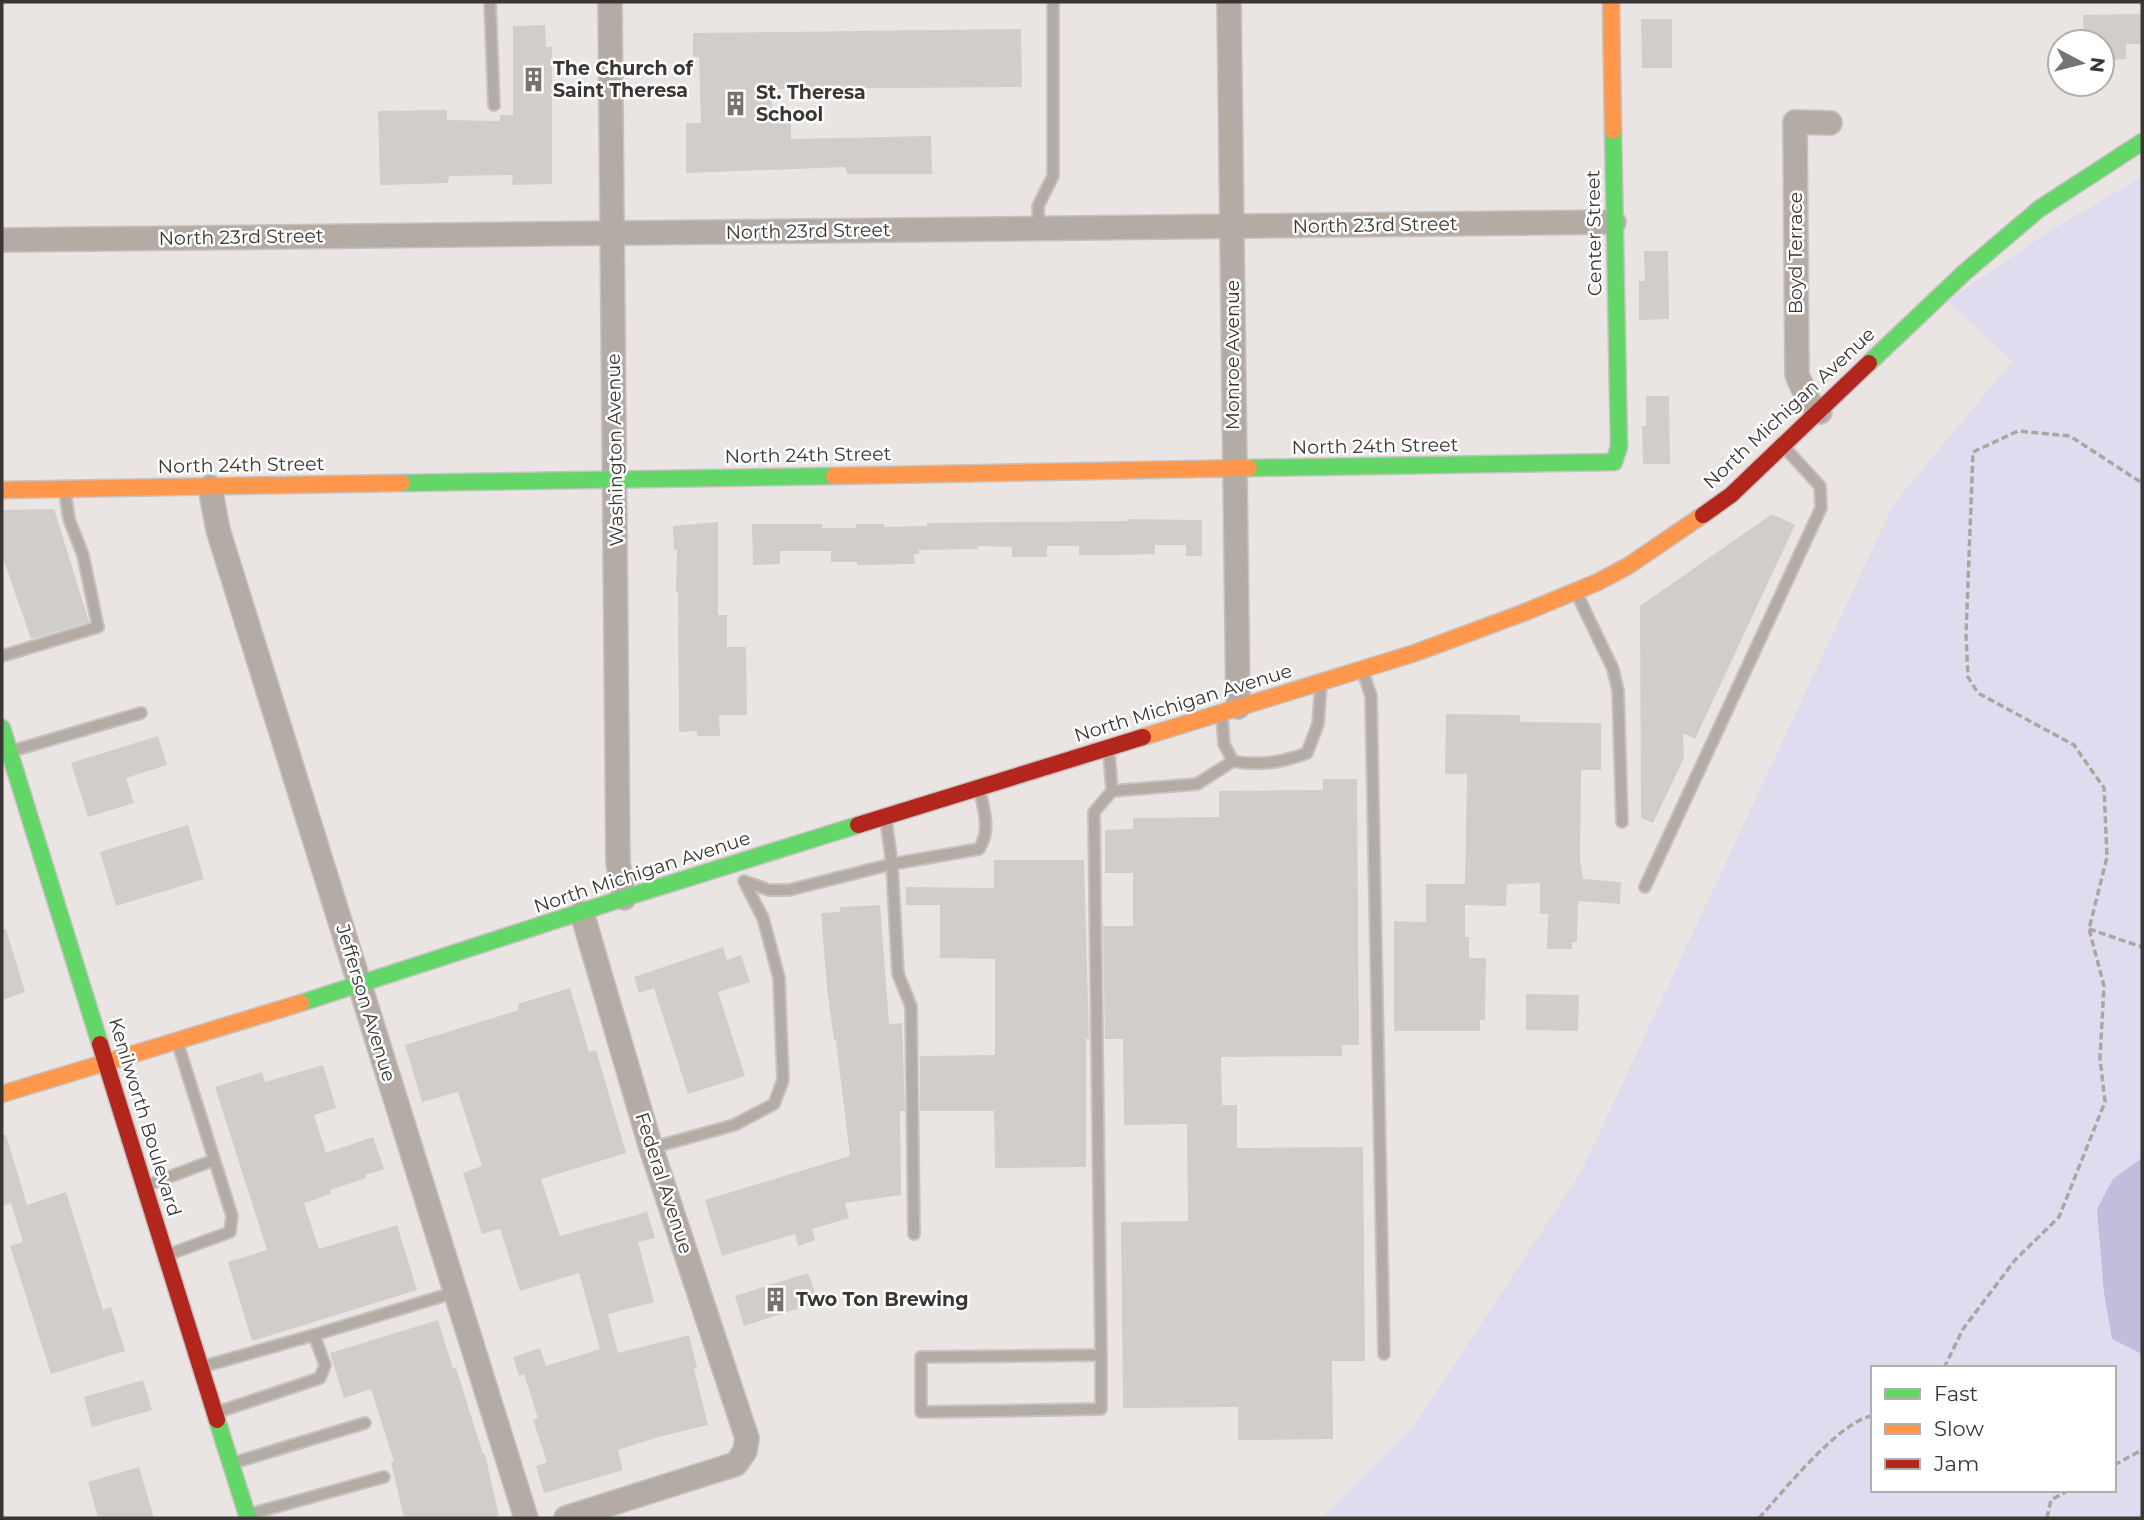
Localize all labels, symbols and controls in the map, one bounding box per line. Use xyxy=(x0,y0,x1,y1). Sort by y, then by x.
north arrow xyxy=(2046,28,2116,98)
text: N xyxy=(2085,56,2110,74)
place label: The Church of Saint Theresa xyxy=(553,57,693,102)
building icon: The Church of Saint Theresa xyxy=(519,65,547,93)
place label: St. Theresa School xyxy=(756,81,866,126)
building icon: St. Theresa School xyxy=(722,89,750,117)
street label: Center Street xyxy=(1581,169,1607,296)
street label: Boyd Terrace xyxy=(1784,192,1807,314)
street label: North 23rd Street xyxy=(1292,212,1458,238)
street label: North 23rd Street xyxy=(725,218,891,244)
street label: North 23rd Street xyxy=(158,224,324,250)
street label: Monroe Avenue xyxy=(1221,280,1244,430)
street label: North Michigan Avenue xyxy=(1698,322,1880,494)
street label: Washington Avenue xyxy=(602,353,628,547)
street label: North 24th Street xyxy=(1291,433,1459,459)
street label: North 24th Street xyxy=(724,442,892,468)
street label: North 24th Street xyxy=(157,452,325,478)
street label: North Michigan Avenue xyxy=(1071,659,1295,747)
street label: North Michigan Avenue xyxy=(531,826,753,918)
street label: Jefferson Avenue xyxy=(331,920,401,1085)
street label: Kenilworth Boulevard xyxy=(104,1015,186,1219)
street label: Federal Avenue xyxy=(630,1109,698,1257)
building icon: Two Ton Brewing xyxy=(762,1285,790,1313)
place label: Two Ton Brewing xyxy=(796,1288,969,1311)
legend xyxy=(1871,1366,2116,1492)
text: Fast xyxy=(1934,1381,1978,1406)
text: Slow xyxy=(1934,1416,1984,1441)
text: Jam xyxy=(1933,1451,1979,1476)

